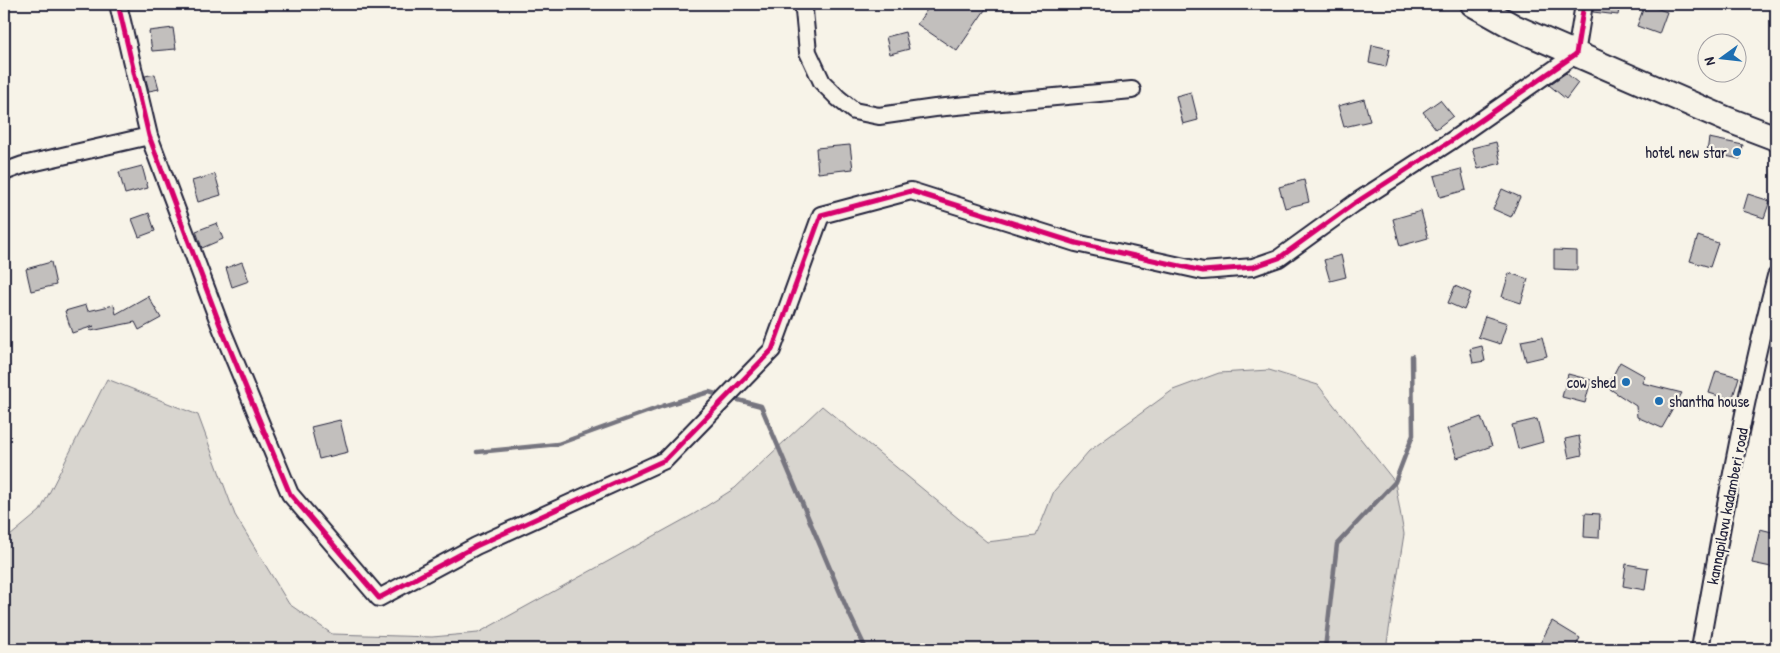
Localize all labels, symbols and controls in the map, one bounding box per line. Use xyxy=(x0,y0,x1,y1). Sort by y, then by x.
north arrow xyxy=(1698,32,1748,82)
text: N xyxy=(1699,55,1719,68)
place label: hotel new star xyxy=(1645,141,1727,163)
marker: hotel new star xyxy=(1731,146,1743,158)
place label: cow shed xyxy=(1567,371,1616,393)
marker: cow shed xyxy=(1620,376,1632,388)
place label: shantha house xyxy=(1669,390,1750,412)
marker: shantha house xyxy=(1653,395,1665,407)
street label: kannapilavu kadamberi road xyxy=(1701,426,1753,586)

